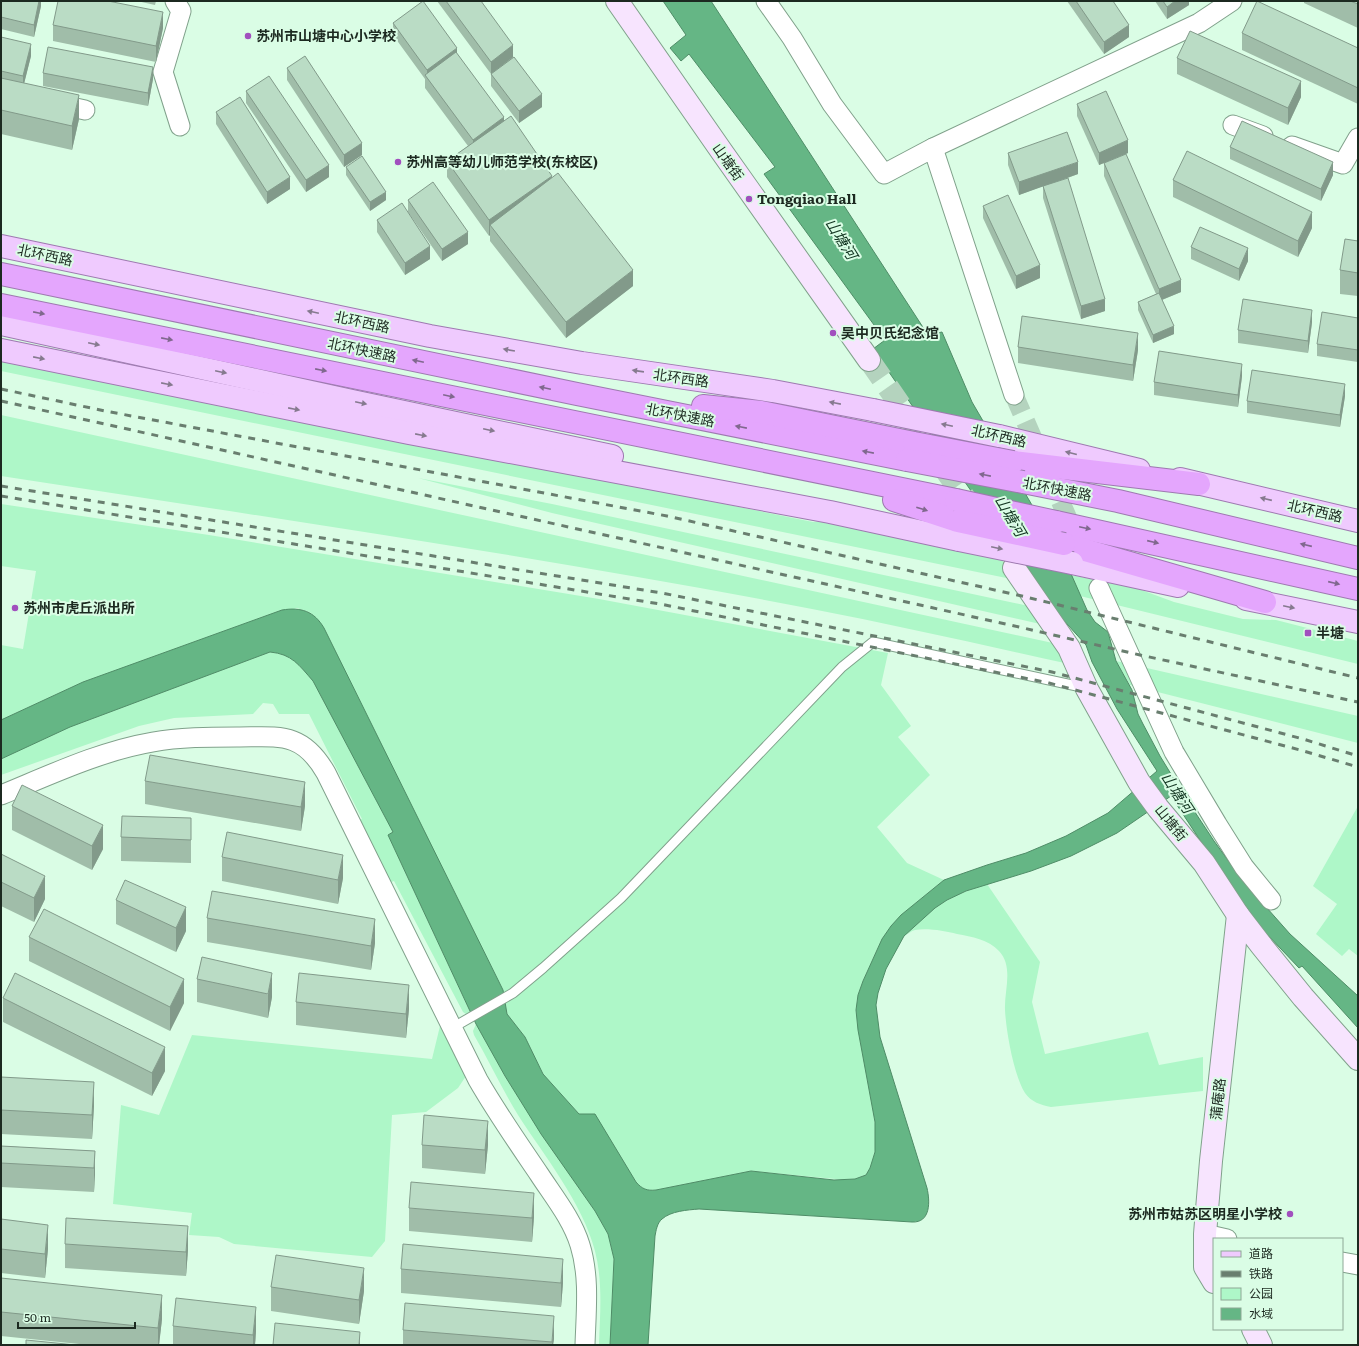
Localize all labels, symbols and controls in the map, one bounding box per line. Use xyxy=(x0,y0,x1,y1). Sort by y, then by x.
place label: 苏州市山塘中心小学校 xyxy=(256,25,396,45)
marker: 苏州市山塘中心小学校 xyxy=(243,31,253,41)
street label: 山塘街 xyxy=(709,138,749,184)
place label: 苏州高等幼儿师范学校(东校区) xyxy=(406,151,598,171)
marker: 苏州高等幼儿师范学校(东校区) xyxy=(393,157,403,167)
place label: Tongqiao Hall xyxy=(757,188,857,208)
marker: Tongqiao Hall xyxy=(744,194,754,204)
water label: 山塘河 xyxy=(821,213,866,266)
street label: 北环西路 xyxy=(16,238,75,270)
street label: 北环西路 xyxy=(333,305,392,337)
one-way arrow xyxy=(307,308,319,314)
one-way arrow xyxy=(33,310,45,316)
place label: 吴中贝氏纪念馆 xyxy=(841,322,939,342)
marker: 吴中贝氏纪念馆 xyxy=(828,328,838,338)
street label: 北环快速路 xyxy=(326,332,399,366)
one-way arrow xyxy=(160,336,173,342)
one-way arrow xyxy=(88,342,100,348)
one-way arrow xyxy=(503,347,515,353)
one-way arrow xyxy=(33,355,45,361)
one-way arrow xyxy=(411,358,424,364)
street label: 北环西路 xyxy=(652,363,710,391)
one-way arrow xyxy=(315,368,328,374)
one-way arrow xyxy=(631,368,644,374)
one-way arrow xyxy=(215,370,227,376)
one-way arrow xyxy=(160,381,173,387)
one-way arrow xyxy=(539,384,551,390)
one-way arrow xyxy=(443,394,455,400)
street label: 北环快速路 xyxy=(644,398,716,431)
one-way arrow xyxy=(829,399,841,405)
one-way arrow xyxy=(355,401,367,407)
one-way arrow xyxy=(288,407,300,413)
street label: 北环西路 xyxy=(970,419,1029,451)
one-way arrow xyxy=(941,422,954,428)
one-way arrow xyxy=(735,423,747,429)
one-way arrow xyxy=(482,427,495,433)
one-way arrow xyxy=(415,432,428,438)
one-way arrow xyxy=(862,449,875,455)
one-way arrow xyxy=(1065,450,1077,456)
one-way arrow xyxy=(979,471,991,477)
street label: 北环快速路 xyxy=(1021,472,1093,505)
water label: 山塘河 xyxy=(990,490,1034,543)
street label: 北环西路 xyxy=(1286,494,1345,526)
one-way arrow xyxy=(1259,496,1272,502)
one-way arrow xyxy=(917,506,929,512)
one-way arrow xyxy=(1079,525,1091,531)
one-way arrow xyxy=(1147,540,1159,546)
one-way arrow xyxy=(1300,542,1313,548)
one-way arrow xyxy=(991,545,1003,551)
one-way arrow xyxy=(1328,581,1340,587)
place label: 苏州市虎丘派出所 xyxy=(23,597,135,617)
marker: 苏州市虎丘派出所 xyxy=(10,603,20,613)
one-way arrow xyxy=(1282,605,1295,611)
place label: 半塘 xyxy=(1316,622,1344,642)
marker: 半塘 xyxy=(1303,628,1313,638)
water label: 山塘河 xyxy=(1156,767,1202,820)
street label: 山塘街 xyxy=(1151,800,1193,845)
street label: 蒲庵路 xyxy=(1205,1077,1229,1121)
place label: 苏州市姑苏区明星小学校 xyxy=(1128,1203,1282,1223)
marker: 苏州市姑苏区明星小学校 xyxy=(1285,1209,1295,1219)
legend xyxy=(1213,1238,1343,1330)
text: 道路 xyxy=(1249,1244,1273,1262)
text: 铁路 xyxy=(1249,1264,1273,1282)
text: 公园 xyxy=(1249,1284,1273,1302)
scale bar xyxy=(18,1304,135,1330)
text: 水域 xyxy=(1249,1304,1273,1322)
text: 50 m xyxy=(24,1308,51,1326)

